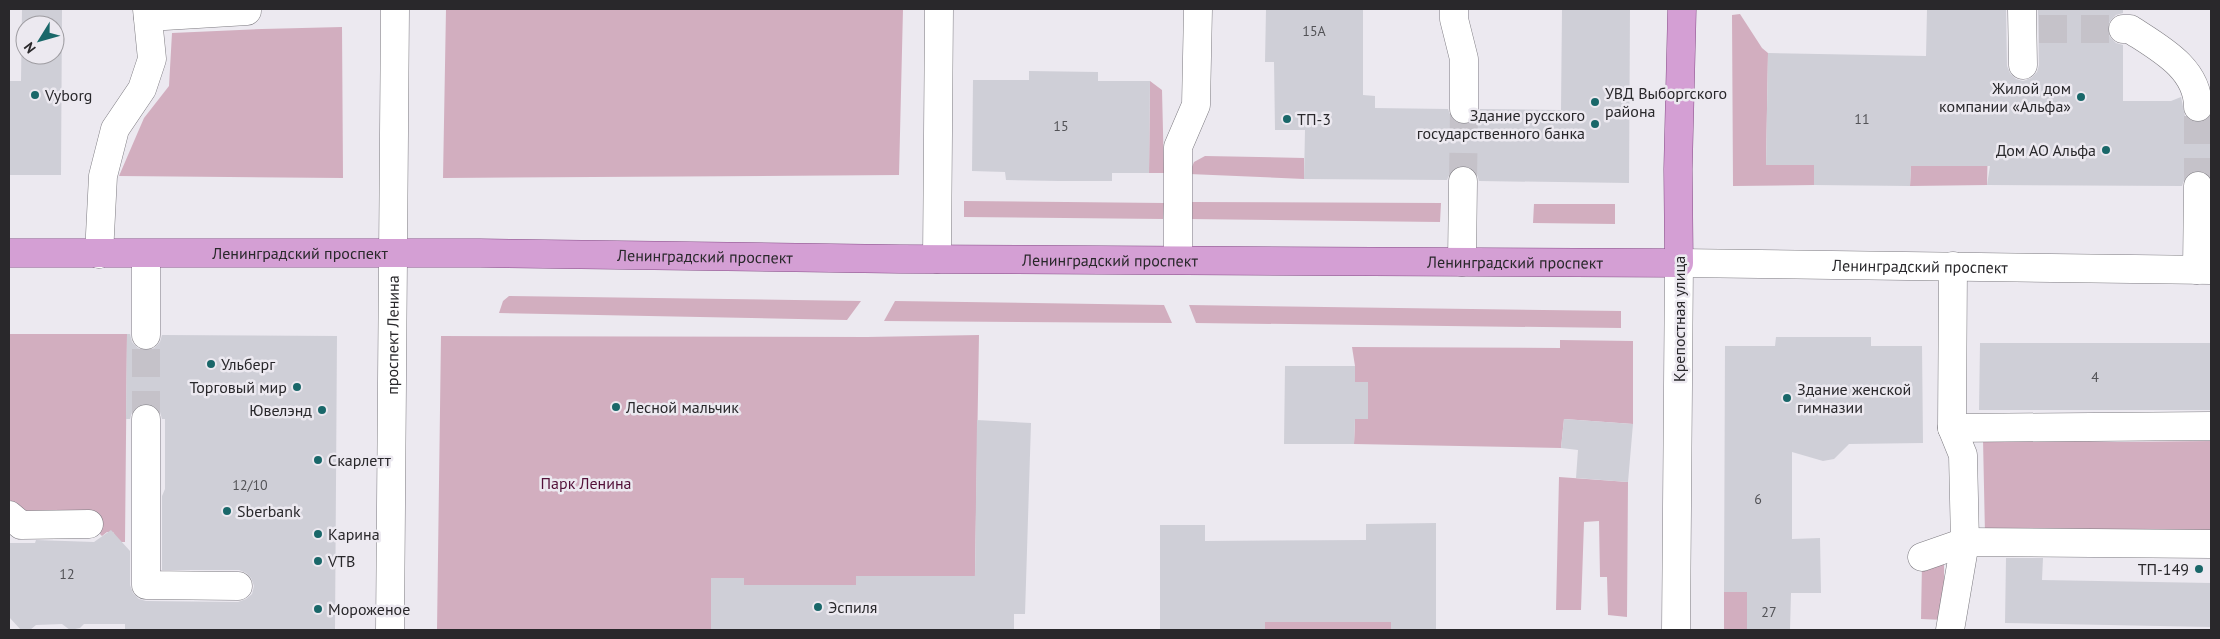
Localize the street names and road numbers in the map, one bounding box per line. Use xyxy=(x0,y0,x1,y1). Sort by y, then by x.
street label: Ленинградский проспект xyxy=(211,243,388,263)
street label: Ленинградский проспект xyxy=(616,245,794,267)
street label: Ленинградский проспект xyxy=(1021,250,1198,271)
street label: Ленинградский проспект xyxy=(1426,252,1603,273)
street label: Ленинградский проспект xyxy=(1831,255,2009,277)
street label: Крепостная улица xyxy=(1669,256,1689,382)
street label: проспект Ленина xyxy=(382,275,403,395)

